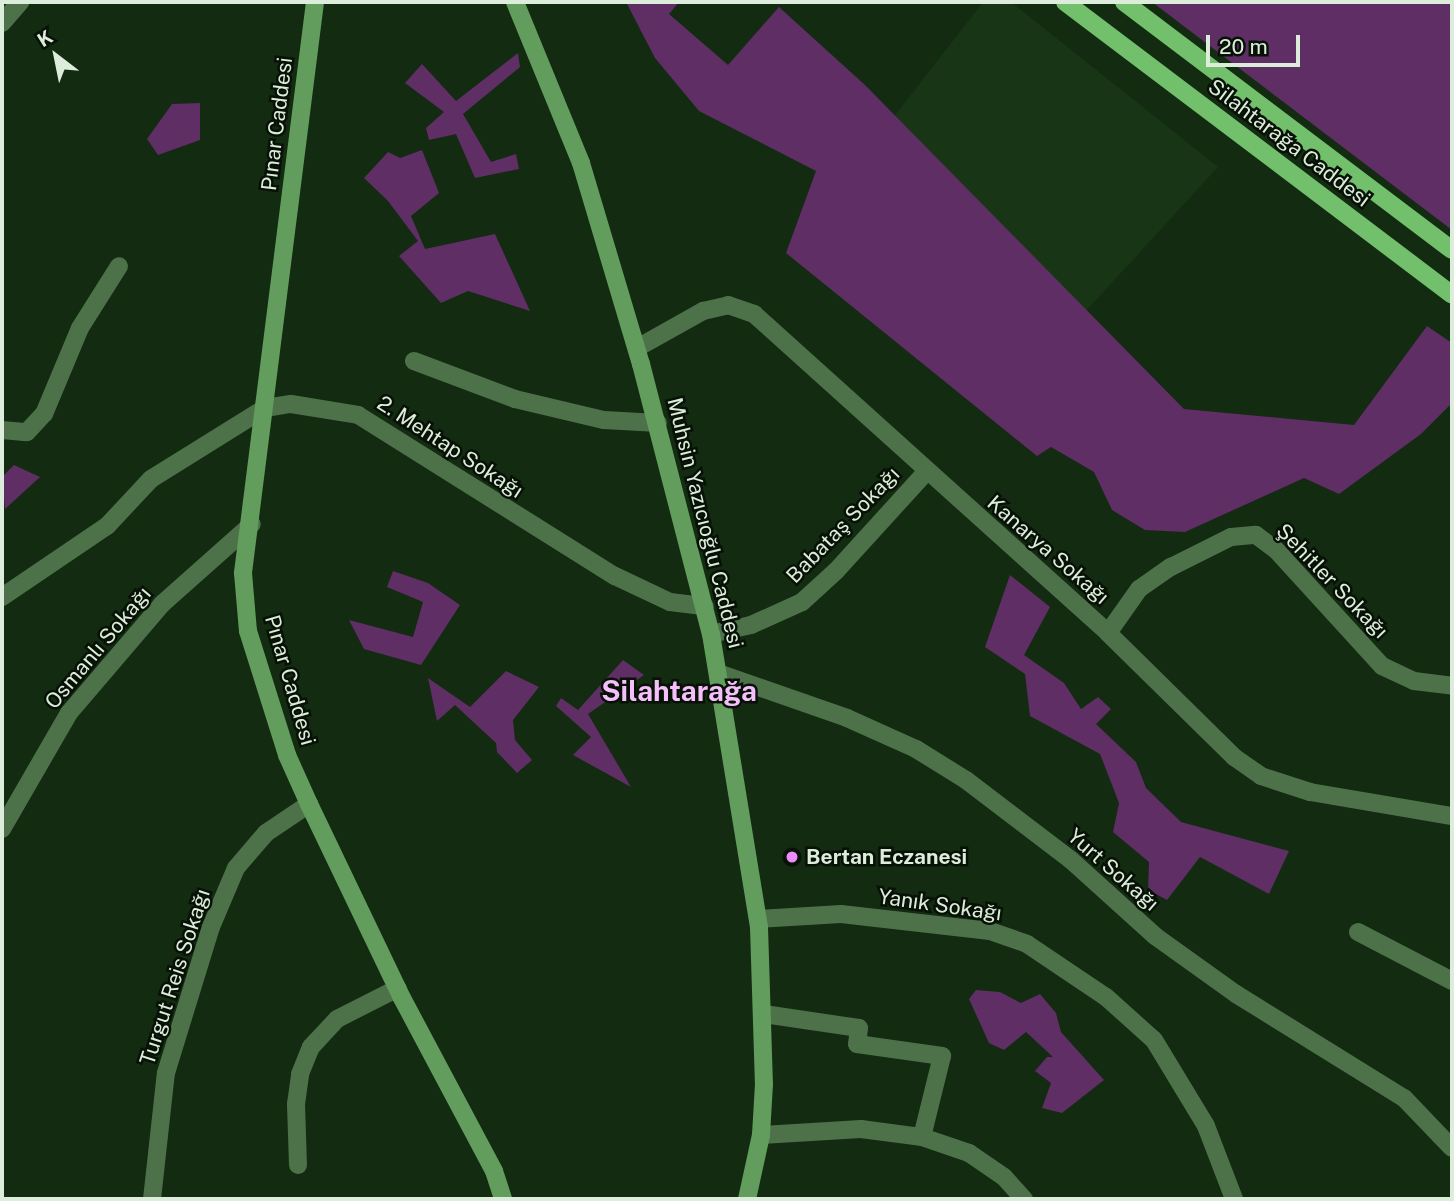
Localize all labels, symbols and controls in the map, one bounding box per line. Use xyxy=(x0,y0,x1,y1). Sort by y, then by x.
north arrow xyxy=(21,21,91,91)
scale bar xyxy=(1209,21,1304,65)
text: K xyxy=(33,25,56,51)
text: 20 m xyxy=(1219,34,1268,59)
street label: Pınar Caddesi xyxy=(256,56,298,192)
street label: Silahtarağa Caddesi xyxy=(1203,74,1375,212)
street label: 2. Mehtap Sokağı xyxy=(372,390,528,504)
street label: Muhsin Yazıcıoğlu Caddesi xyxy=(662,395,748,651)
street label: Babataş Sokağı xyxy=(781,462,905,588)
street label: Kanarya Sokağı xyxy=(982,490,1114,610)
street label: Şehitler Sokağı xyxy=(1271,518,1393,644)
street label: Osmanlı Sokağı xyxy=(40,582,156,714)
street label: Pınar Caddesi xyxy=(259,612,321,748)
district label: Silahtarağa xyxy=(601,674,757,708)
street label: Yurt Sokağı xyxy=(1062,824,1164,916)
place label: Bertan Eczanesi xyxy=(806,844,967,870)
marker: Bertan Eczanesi xyxy=(784,849,800,865)
street label: Yanık Sokağı xyxy=(877,884,1003,926)
street label: Turgut Reis Sokağı xyxy=(135,886,215,1068)

